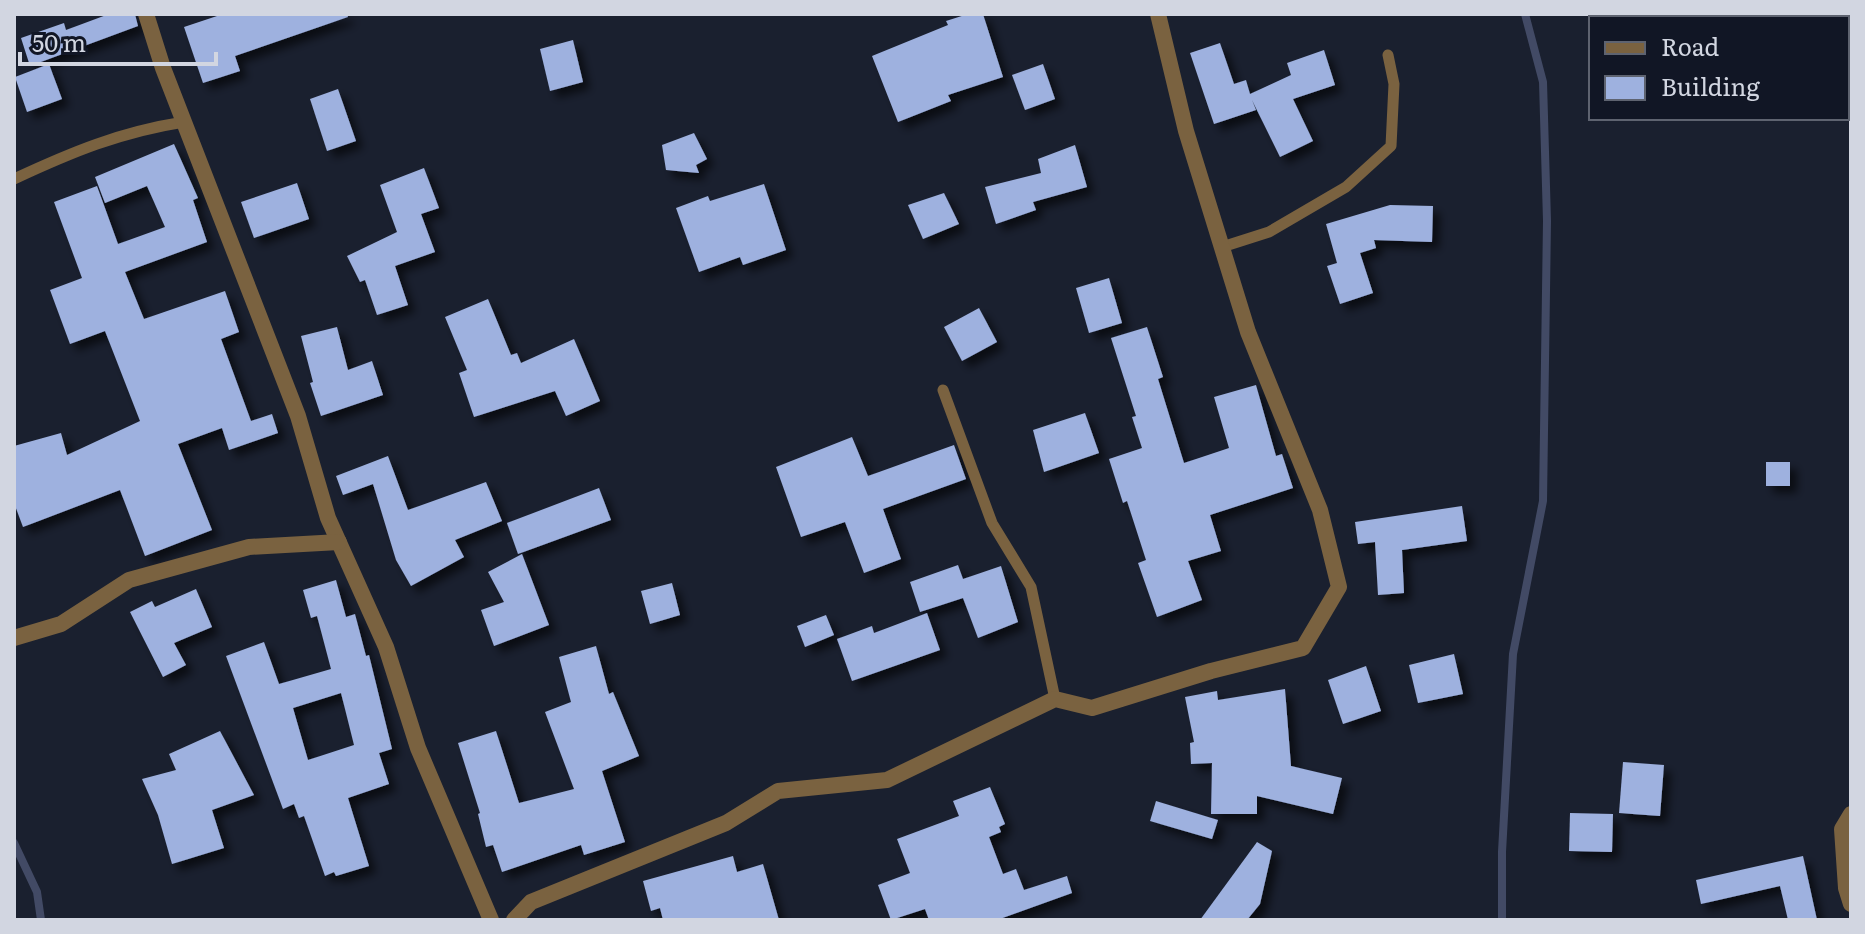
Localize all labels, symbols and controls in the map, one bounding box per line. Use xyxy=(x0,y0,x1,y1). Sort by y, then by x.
scale bar xyxy=(20,16,216,66)
legend xyxy=(1589,16,1849,120)
text: 50 m xyxy=(32,24,86,59)
text: Road xyxy=(1661,28,1720,63)
text: Building xyxy=(1661,68,1760,103)

